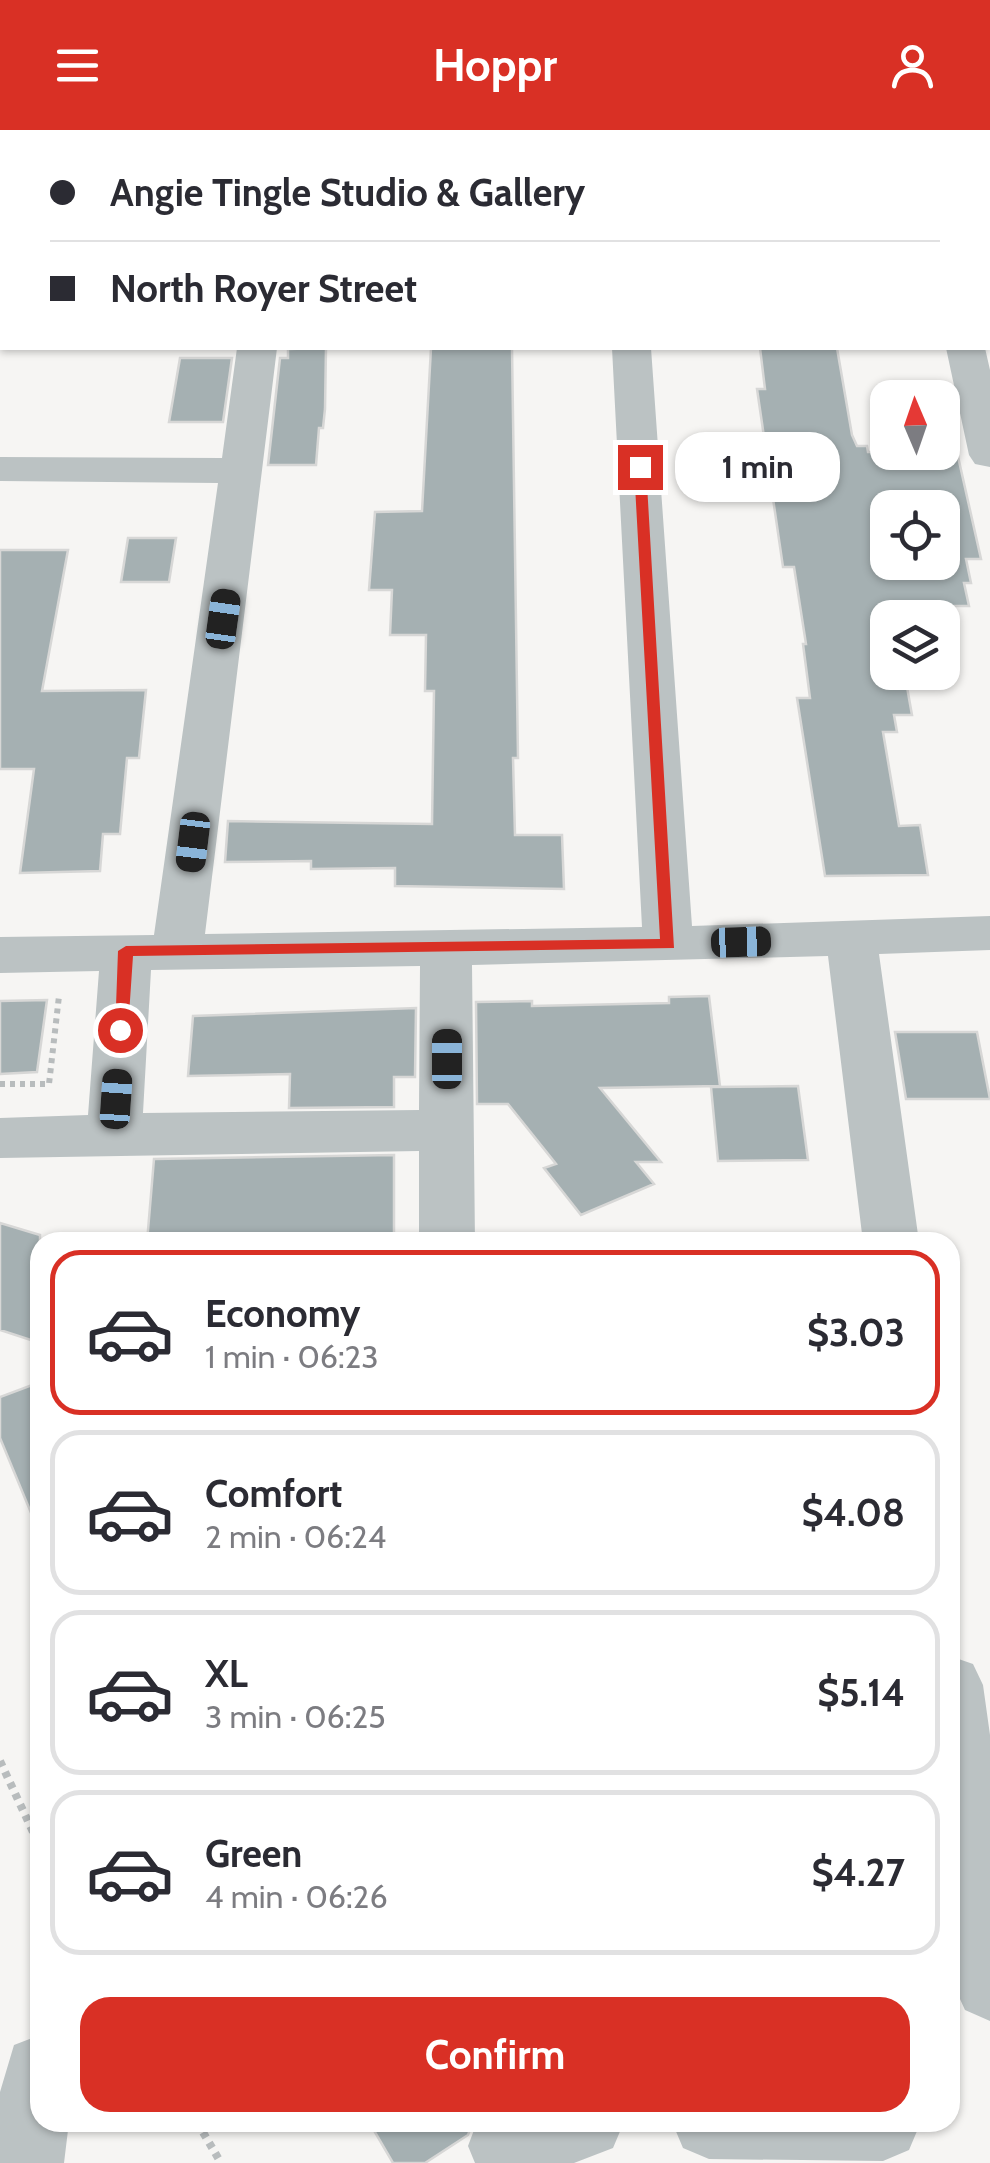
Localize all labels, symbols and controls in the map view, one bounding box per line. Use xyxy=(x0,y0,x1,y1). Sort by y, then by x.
icon: menu xyxy=(50,38,105,93)
text: Hoppr xyxy=(433,38,557,92)
icon: person xyxy=(885,38,940,93)
text: Angie Tingle Studio & Gallery xyxy=(110,169,585,216)
text: North Royer Street xyxy=(110,265,417,312)
north arrow xyxy=(870,380,960,470)
map controls xyxy=(870,380,960,690)
callout: 1 min xyxy=(675,432,840,502)
route end xyxy=(618,445,663,490)
text: 1 min xyxy=(721,447,794,486)
button: locate xyxy=(870,490,960,580)
car xyxy=(204,587,242,651)
button: layers xyxy=(870,600,960,690)
car xyxy=(174,810,212,874)
car xyxy=(710,926,772,958)
route start xyxy=(98,1008,143,1053)
car xyxy=(432,1029,462,1089)
car xyxy=(99,1068,133,1130)
icon: car xyxy=(85,1288,175,1378)
text: Economy xyxy=(205,1290,360,1337)
text: $3.03 xyxy=(807,1309,905,1356)
text: 1 min · 06:23 xyxy=(205,1337,379,1376)
icon: car xyxy=(85,1468,175,1558)
text: Comfort xyxy=(205,1470,342,1517)
text: $4.08 xyxy=(801,1489,905,1536)
text: 2 min · 06:24 xyxy=(205,1517,386,1556)
icon: car xyxy=(85,1648,175,1738)
text: XL xyxy=(205,1650,248,1697)
text: $5.14 xyxy=(817,1669,905,1716)
text: 3 min · 06:25 xyxy=(205,1697,386,1736)
icon: car xyxy=(85,1828,175,1918)
text: Green xyxy=(205,1830,302,1877)
text: $4.27 xyxy=(811,1849,905,1896)
text: 4 min · 06:26 xyxy=(205,1877,388,1916)
button: Confirm xyxy=(80,1997,910,2112)

